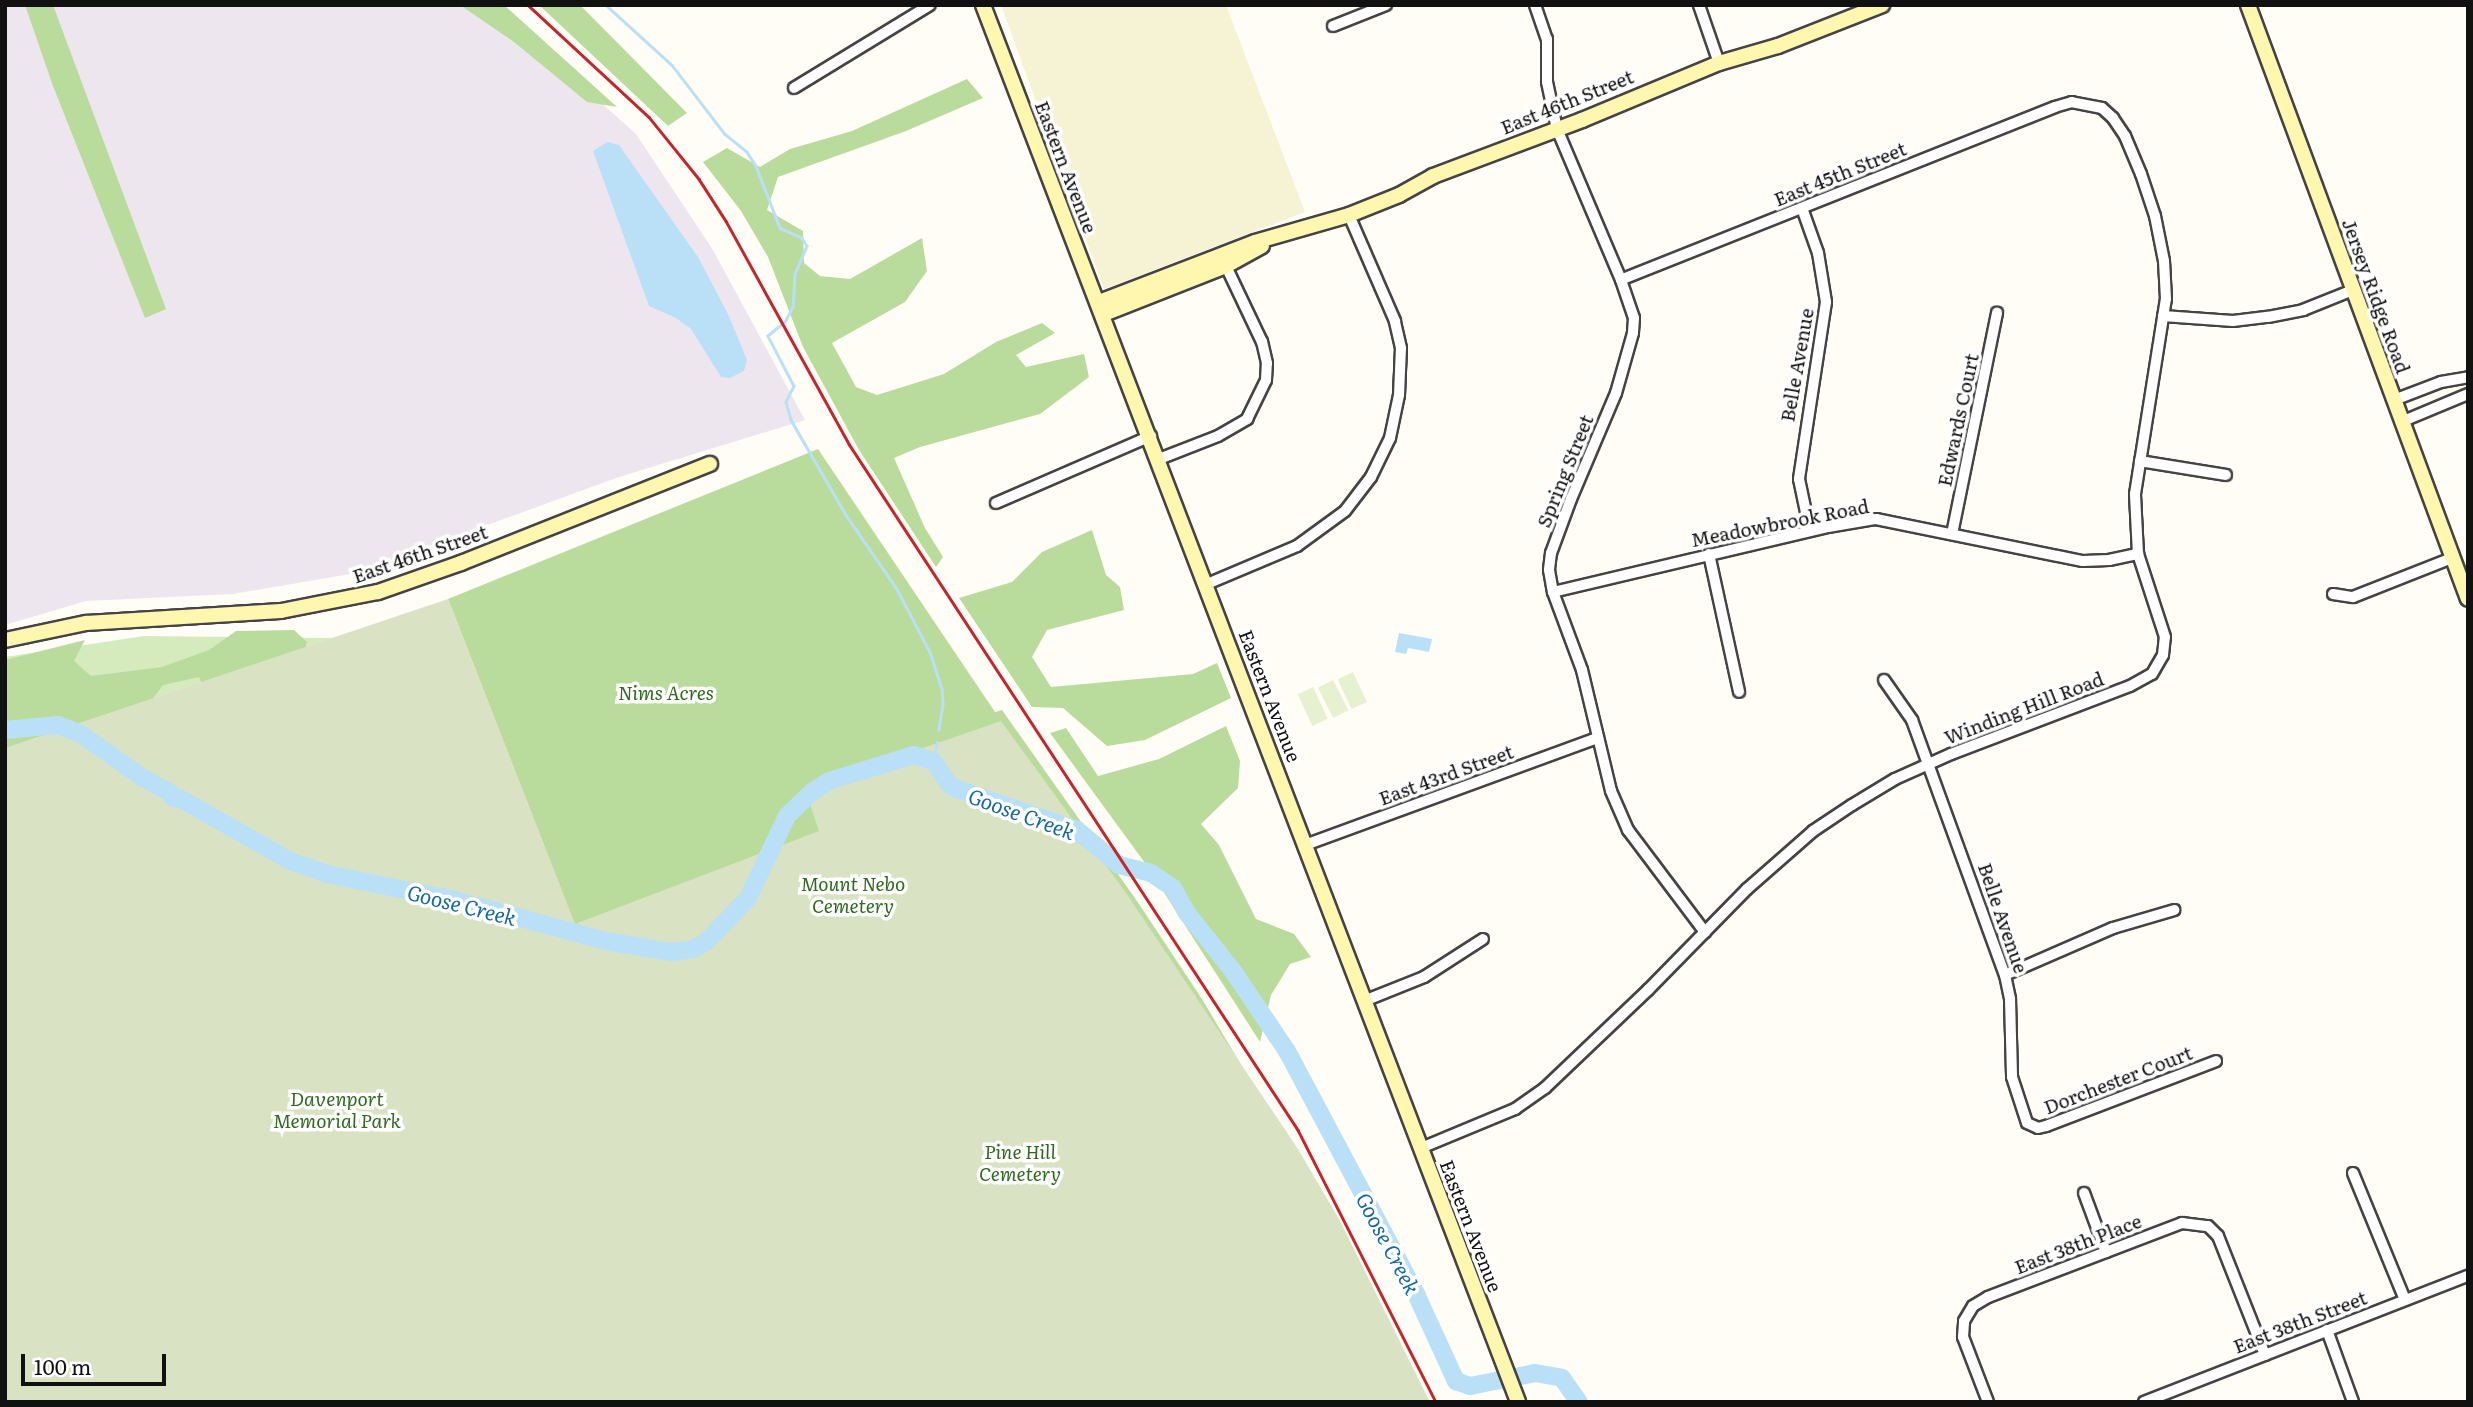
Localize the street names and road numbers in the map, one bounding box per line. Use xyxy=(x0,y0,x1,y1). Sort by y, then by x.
street label: East 46th Street xyxy=(1497,65,1637,139)
street label: Eastern Avenue xyxy=(1030,98,1102,236)
street label: East 45th Street xyxy=(1771,137,1909,211)
street label: Jersey Ridge Road xyxy=(2337,215,2415,377)
street label: Belle Avenue xyxy=(1776,306,1818,424)
street label: Edwards Court xyxy=(1933,351,1983,489)
street label: Spring Street xyxy=(1532,411,1598,531)
street label: Meadowbrook Road xyxy=(1689,495,1871,551)
street label: East 46th Street xyxy=(350,520,490,588)
street label: Eastern Avenue xyxy=(1234,627,1306,765)
street label: Winding Hill Road xyxy=(1941,667,2107,749)
street label: East 43rd Street xyxy=(1376,740,1516,810)
street label: Belle Avenue xyxy=(1973,860,2033,976)
street label: Dorchester Court xyxy=(2041,1041,2195,1119)
street label: Eastern Avenue xyxy=(1435,1157,1507,1295)
street label: East 38th Place xyxy=(2011,1209,2145,1279)
street label: East 38th Street xyxy=(2230,1286,2370,1358)

